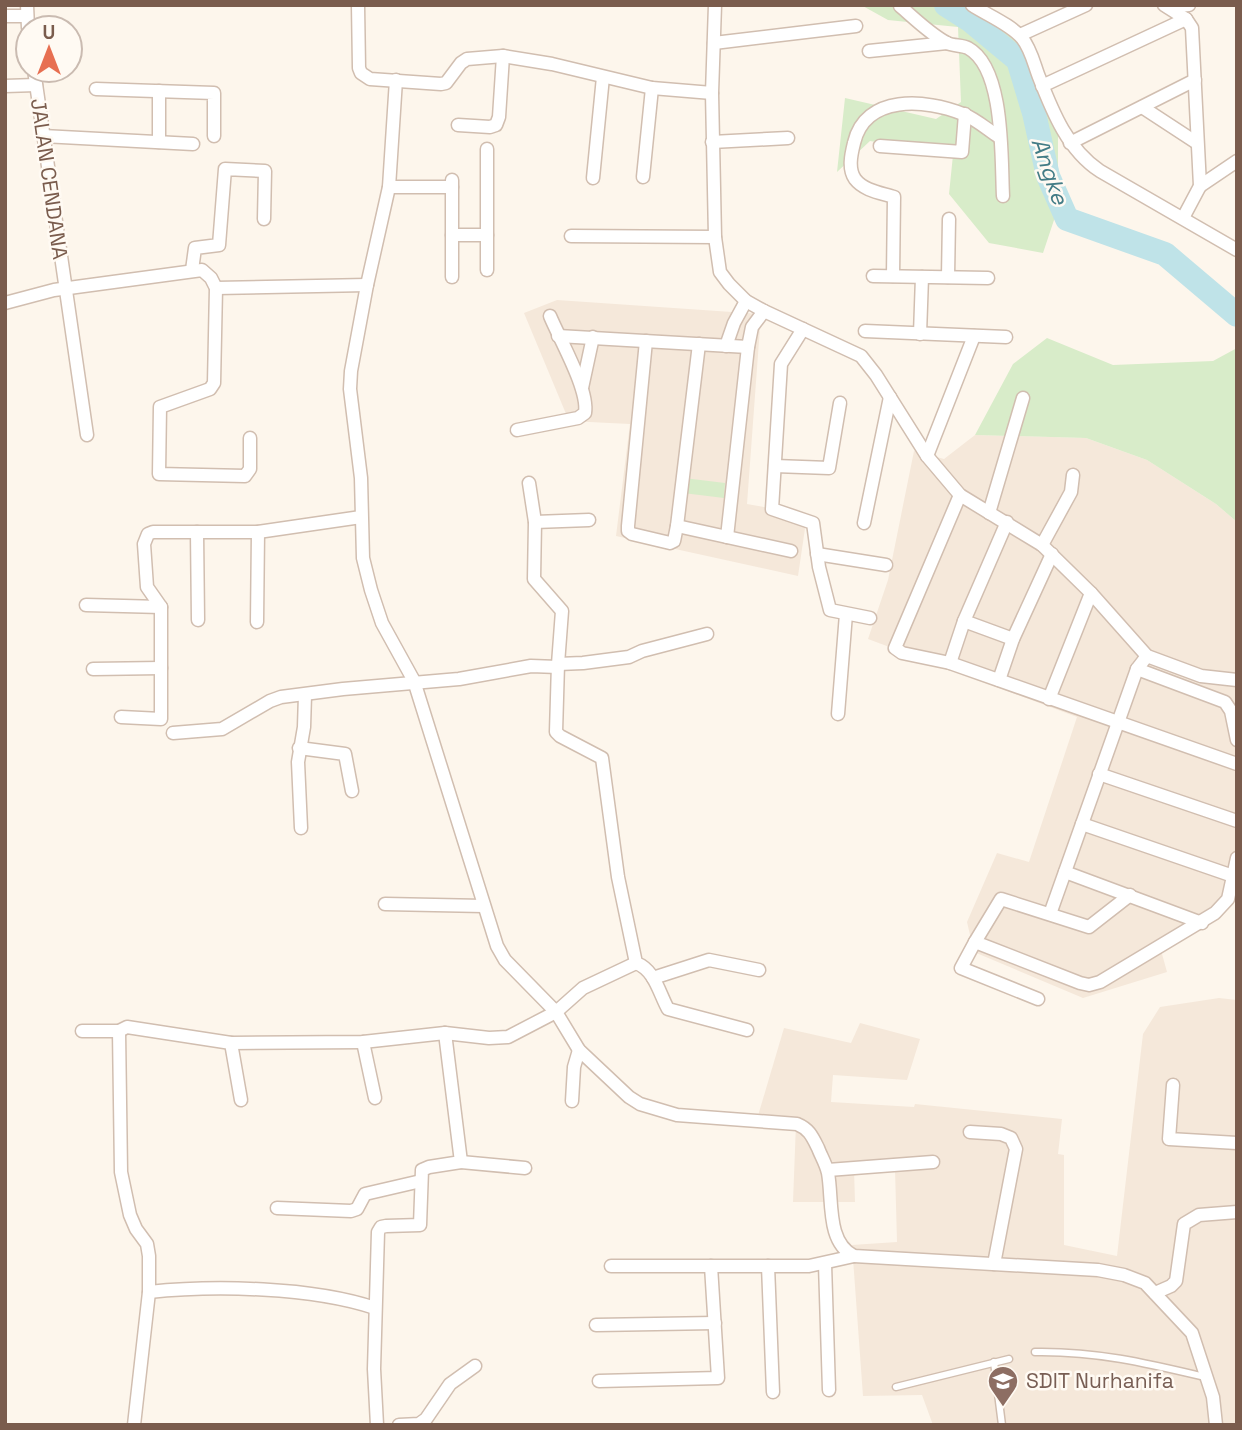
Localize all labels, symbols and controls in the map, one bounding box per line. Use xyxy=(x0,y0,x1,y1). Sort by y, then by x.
north arrow xyxy=(14,14,84,84)
text: U xyxy=(43,20,55,45)
street label: JALAN CENDANA xyxy=(25,97,74,261)
water label: Angke xyxy=(1025,134,1076,210)
school or university icon: SDIT Nurhanifa xyxy=(986,1364,1020,1408)
place label: SDIT Nurhanifa xyxy=(1026,1367,1174,1394)

